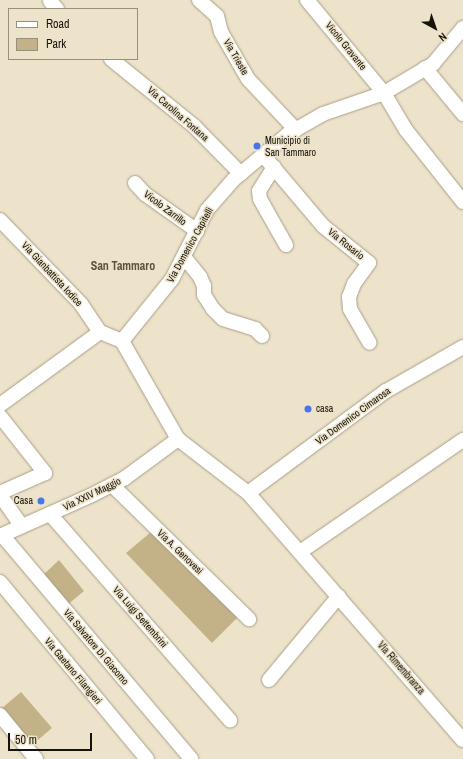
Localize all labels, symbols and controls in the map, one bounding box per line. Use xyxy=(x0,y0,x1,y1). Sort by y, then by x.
legend xyxy=(8,8,138,60)
north arrow xyxy=(415,8,455,48)
text: Road xyxy=(46,16,70,32)
street label: Vicolo Gravante xyxy=(323,19,369,73)
text: N xyxy=(436,30,450,45)
text: Park xyxy=(46,36,66,52)
street label: Via Trieste xyxy=(221,37,251,77)
street label: Via Carolina Fontana xyxy=(145,84,211,144)
place label: Municipio di San Tammaro xyxy=(265,134,316,158)
marker: Municipio di San Tammaro xyxy=(252,141,262,151)
street label: Vicolo Zarrillo xyxy=(141,188,189,228)
street label: Via Domenico Capitelli xyxy=(164,205,216,285)
street label: Via Rosario xyxy=(325,226,367,262)
street label: Via Gianbattista Iodice xyxy=(19,239,85,309)
district label: San Tammaro xyxy=(91,260,155,274)
street label: Via Domenico Cimarosa xyxy=(313,385,393,447)
place label: casa xyxy=(316,403,333,415)
marker: casa xyxy=(303,404,313,414)
street label: Via XXIV Maggio xyxy=(61,475,123,513)
place label: Casa xyxy=(14,495,33,507)
marker: Casa xyxy=(36,496,46,506)
street label: Via A. Genovesi xyxy=(154,527,206,577)
street label: Via Luigi Settembrini xyxy=(110,584,170,650)
street label: Via Salvatore Di Giacomo xyxy=(61,607,131,687)
street label: Via Gaetano Filangieri xyxy=(42,635,104,707)
street label: Via Rimembranza xyxy=(375,639,427,697)
scale bar xyxy=(10,725,94,751)
text: 50 m xyxy=(15,732,37,748)

